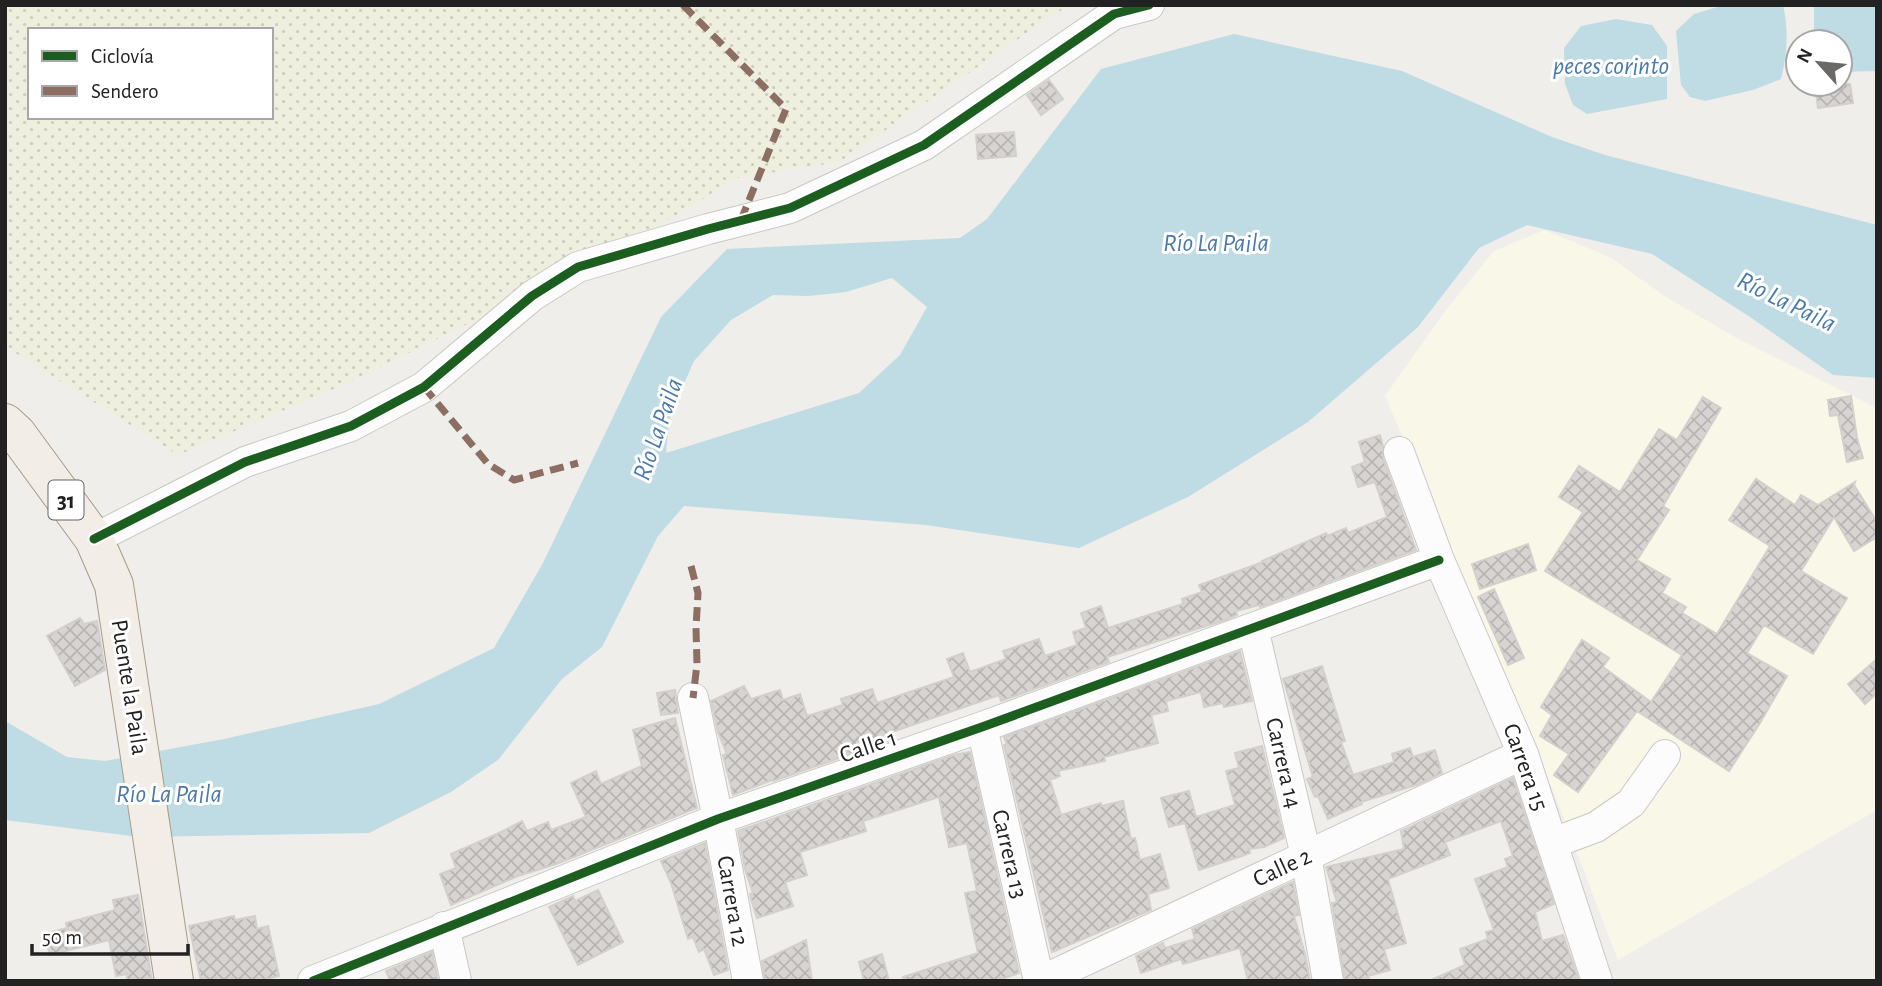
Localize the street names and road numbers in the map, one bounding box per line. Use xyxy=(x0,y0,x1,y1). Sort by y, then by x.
road number: 31 xyxy=(48,480,84,520)
street label: Puente la Paila xyxy=(106,618,152,757)
street label: Carrera 14 xyxy=(1261,716,1305,811)
street label: Carrera 15 xyxy=(1498,721,1552,814)
street label: Calle 1 xyxy=(837,726,900,768)
street label: Carrera 13 xyxy=(987,807,1031,901)
street label: Calle 2 xyxy=(1250,844,1315,892)
street label: Carrera 12 xyxy=(712,854,752,948)

